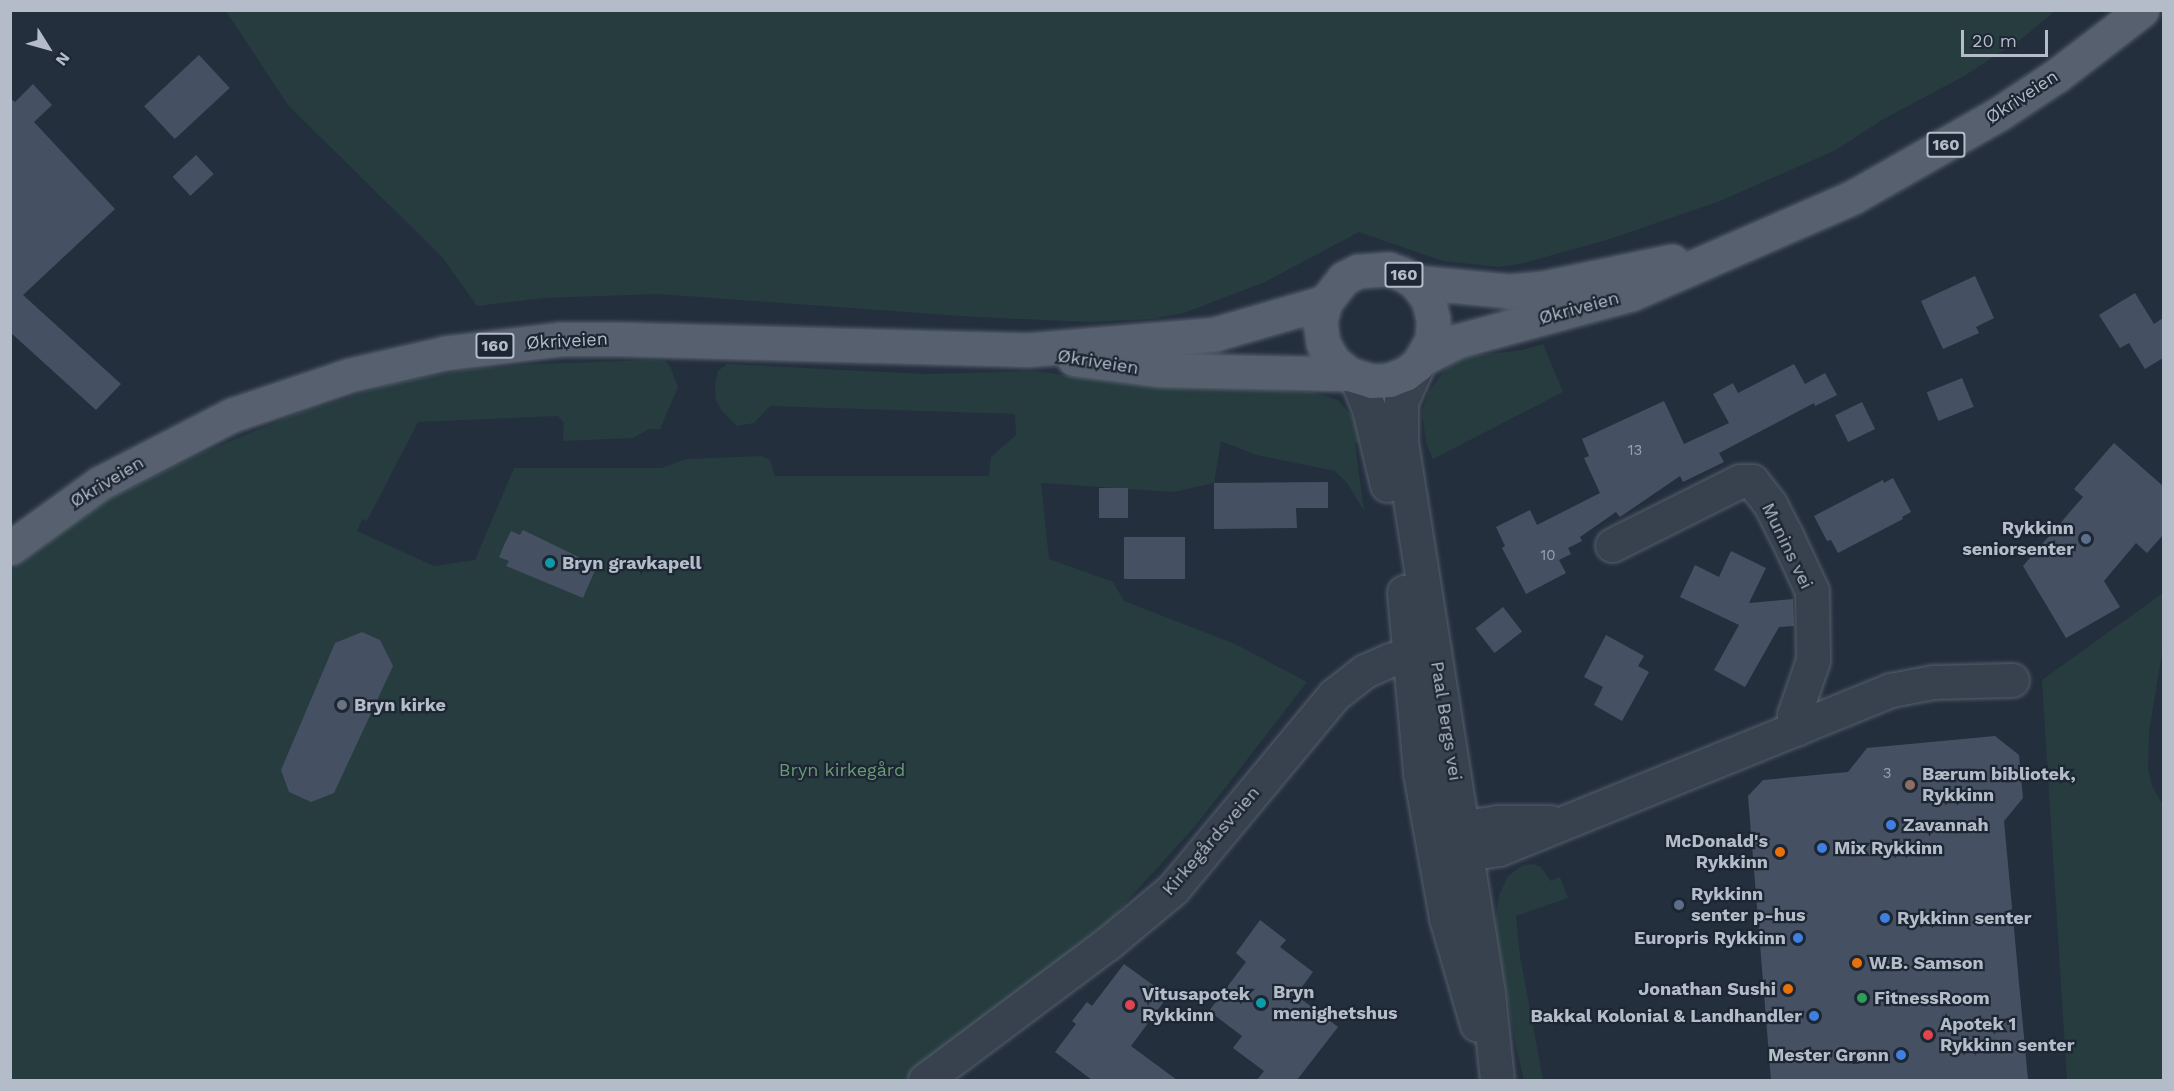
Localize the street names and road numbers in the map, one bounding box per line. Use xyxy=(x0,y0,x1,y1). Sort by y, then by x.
street label: Økriveien xyxy=(1982,66,2062,128)
road number: 160 xyxy=(1925,132,1967,158)
road number: 160 xyxy=(1383,262,1425,288)
street label: Økriveien xyxy=(1537,287,1621,329)
street label: Økriveien xyxy=(526,328,608,354)
road number: 160 xyxy=(474,333,516,359)
street label: Økriveien xyxy=(1056,345,1140,379)
street label: Økriveien xyxy=(66,452,148,512)
street label: Munins vei xyxy=(1757,499,1817,593)
street label: Paal Bergs vei xyxy=(1426,659,1466,783)
street label: Kirkegårdsveien xyxy=(1158,782,1264,900)

